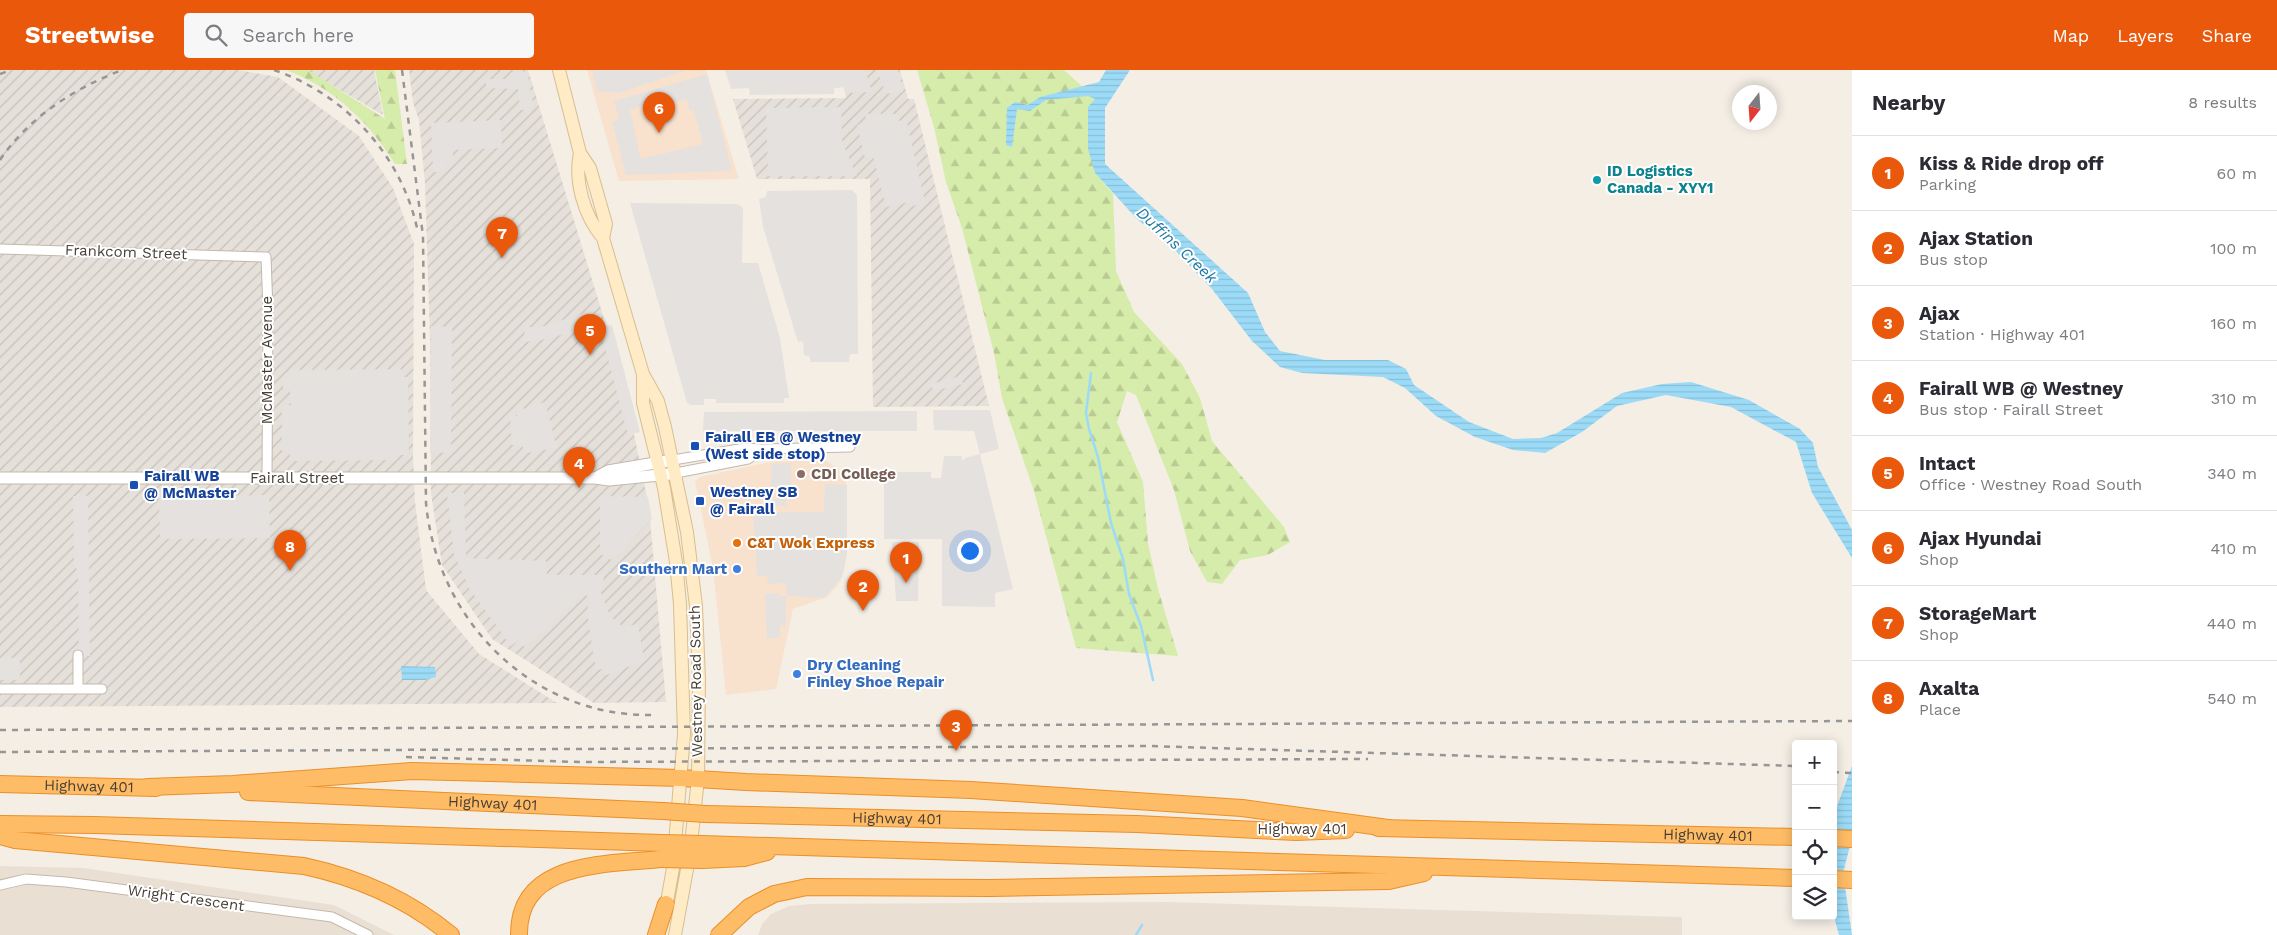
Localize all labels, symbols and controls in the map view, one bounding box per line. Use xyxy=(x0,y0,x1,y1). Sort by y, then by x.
search box xyxy=(184,13,534,58)
text: Streetwise xyxy=(25,21,154,49)
icon: search xyxy=(202,21,230,49)
text: Search here xyxy=(242,24,354,47)
text: Map xyxy=(2052,25,2089,46)
text: Layers xyxy=(2117,25,2174,46)
text: Share xyxy=(2202,25,2252,46)
north arrow xyxy=(1732,85,1777,130)
text: Nearby xyxy=(1872,90,1945,115)
pin: 6 xyxy=(643,92,675,133)
text: 8 results xyxy=(2188,93,2257,112)
text: Kiss & Ride drop off xyxy=(1919,152,2104,175)
place label: ID Logistics Canada - XYY1 xyxy=(1607,162,1713,197)
text: 1 xyxy=(1885,164,1891,183)
text: 60 m xyxy=(2217,164,2257,183)
marker: ID Logistics Canada - XYY1 xyxy=(1591,174,1603,186)
text: Parking xyxy=(1919,175,1976,194)
water label: Duffins Creek xyxy=(1133,203,1222,288)
pin: 7 xyxy=(486,217,518,258)
text: Ajax Station xyxy=(1919,227,2033,250)
text: 2 xyxy=(1883,239,1893,258)
text: 100 m xyxy=(2210,239,2257,258)
street label: Frankcom Street xyxy=(65,241,188,263)
text: Bus stop xyxy=(1919,250,1988,269)
street label: McMaster Avenue xyxy=(258,296,276,424)
text: Ajax xyxy=(1919,302,1960,325)
pin: 5 xyxy=(574,314,606,355)
text: 3 xyxy=(1883,314,1893,333)
text: 160 m xyxy=(2210,314,2257,333)
text: Station · Highway 401 xyxy=(1919,325,2085,344)
text: Fairall WB @ Westney xyxy=(1919,377,2123,400)
text: 4 xyxy=(1883,389,1893,408)
text: 310 m xyxy=(2211,389,2257,408)
text: Bus stop · Fairall Street xyxy=(1919,400,2103,419)
place label: Fairall EB @ Westney (West side stop) xyxy=(705,428,862,463)
marker: Fairall EB @ Westney (West side stop) xyxy=(689,440,701,452)
pin: 4 xyxy=(563,447,595,488)
text: Intact xyxy=(1919,452,1975,475)
text: 5 xyxy=(1883,464,1893,483)
text: 340 m xyxy=(2207,464,2257,483)
place label: CDI College xyxy=(811,465,896,483)
place label: Fairall WB @ McMaster xyxy=(144,467,237,502)
marker: CDI College xyxy=(795,468,807,480)
street label: Fairall Street xyxy=(250,469,345,487)
text: Office · Westney Road South xyxy=(1919,475,2142,494)
marker: Fairall WB @ McMaster xyxy=(128,479,140,491)
place label: Westney SB @ Fairall xyxy=(710,483,797,518)
marker: Westney SB @ Fairall xyxy=(694,495,706,507)
text: Ajax Hyundai xyxy=(1919,527,2041,550)
pin: 8 xyxy=(274,530,306,571)
place label: C&T Wok Express xyxy=(747,534,875,552)
marker: C&T Wok Express xyxy=(731,537,743,549)
your location xyxy=(957,538,983,564)
text: 6 xyxy=(1883,539,1893,558)
text: 410 m xyxy=(2211,539,2257,558)
pin: 1 xyxy=(890,542,922,583)
text: Shop xyxy=(1919,550,1959,569)
place label: Southern Mart xyxy=(619,560,727,578)
marker: Southern Mart xyxy=(731,563,743,575)
pin: 2 xyxy=(847,570,879,611)
text: StorageMart xyxy=(1919,602,2036,625)
street label: Westney Road South xyxy=(686,605,706,757)
text: 7 xyxy=(1883,614,1893,633)
text: 440 m xyxy=(2207,614,2257,633)
text: Shop xyxy=(1919,625,1959,644)
place label: Dry Cleaning Finley Shoe Repair xyxy=(807,656,945,691)
marker: Dry Cleaning Finley Shoe Repair xyxy=(791,668,803,680)
text: Axalta xyxy=(1919,677,1979,700)
text: 8 xyxy=(1883,689,1893,708)
text: 540 m xyxy=(2207,689,2257,708)
text: Place xyxy=(1919,700,1961,719)
pin: 3 xyxy=(940,710,972,751)
map controls xyxy=(1792,740,1837,920)
button: + xyxy=(1792,740,1837,785)
street label: Highway 401 xyxy=(44,776,134,796)
button: − xyxy=(1792,785,1837,830)
street label: Highway 401 xyxy=(448,792,538,814)
street label: Highway 401 xyxy=(852,808,942,828)
street label: Highway 401 xyxy=(1257,820,1347,838)
street label: Highway 401 xyxy=(1663,825,1753,845)
button: locate xyxy=(1792,830,1837,875)
button: layers xyxy=(1792,875,1837,920)
street label: Wright Crescent xyxy=(126,881,246,915)

